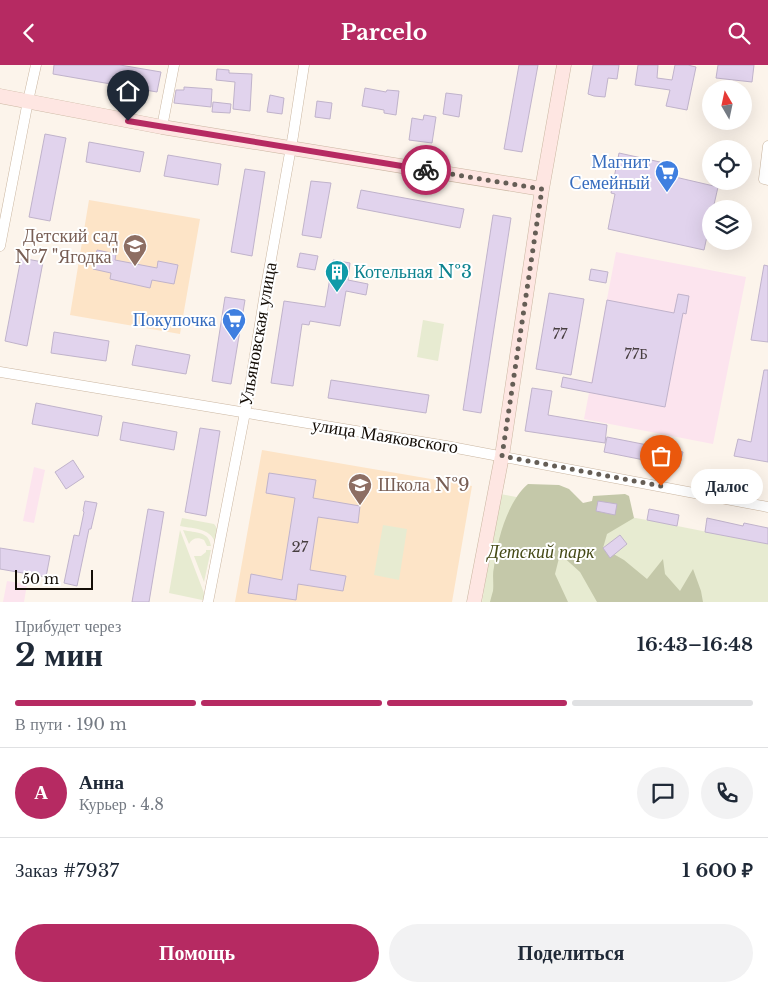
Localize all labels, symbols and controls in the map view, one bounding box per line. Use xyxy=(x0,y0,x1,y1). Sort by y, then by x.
icon: back xyxy=(15,19,43,47)
text: Parcelo xyxy=(341,19,427,46)
icon: search xyxy=(725,19,753,47)
pin xyxy=(107,70,149,121)
icon: home xyxy=(114,77,142,105)
north arrow xyxy=(702,80,752,130)
map controls xyxy=(702,80,752,250)
button: locate xyxy=(702,140,752,190)
courier xyxy=(401,145,451,195)
place label: Магнит Семейный xyxy=(569,151,650,194)
icon: bike xyxy=(412,156,440,184)
supermarket icon: Магнит Семейный xyxy=(654,159,680,193)
button: layers xyxy=(702,200,752,250)
place label: Детский сад №7 "Ягодка" xyxy=(15,225,118,268)
school or university icon: Детский сад №7 "Ягодка" xyxy=(122,233,148,267)
building icon: Котельная №3 xyxy=(324,259,350,293)
street label: Ульяновская улица xyxy=(235,260,281,408)
place label: Котельная №3 xyxy=(354,261,472,283)
supermarket icon: Покупочка xyxy=(221,307,247,341)
place label: Покупочка xyxy=(133,309,216,331)
house number: 77 xyxy=(552,324,568,343)
house number: 77Б xyxy=(624,344,648,363)
street label: улица Маяковского xyxy=(310,414,460,458)
pin xyxy=(640,435,682,486)
icon: bag xyxy=(647,442,675,470)
callout: Далос xyxy=(691,469,764,503)
school or university icon: Школа №9 xyxy=(347,472,373,506)
place label: Школа №9 xyxy=(378,474,470,496)
text: Далос xyxy=(705,476,749,496)
house number: 27 xyxy=(292,537,309,556)
park label: Детский парк xyxy=(486,541,595,563)
scale bar xyxy=(15,567,92,590)
text: 50 m xyxy=(22,570,59,588)
text: Прибудет через xyxy=(15,616,121,636)
text: 16:43–16:48 xyxy=(637,633,753,656)
text: 2 мин xyxy=(15,635,103,675)
text: В пути · 190 m xyxy=(15,714,127,734)
button: chat xyxy=(637,767,689,819)
button: phone xyxy=(701,767,753,819)
text: Анна xyxy=(79,771,124,794)
text: А xyxy=(34,781,48,804)
text: Курьер · 4.8 xyxy=(79,794,164,814)
text: Заказ #7937 xyxy=(15,859,119,882)
text: 1 600 ₽ xyxy=(682,859,753,882)
button: Помощь xyxy=(15,924,379,982)
button: Поделиться xyxy=(389,924,753,982)

